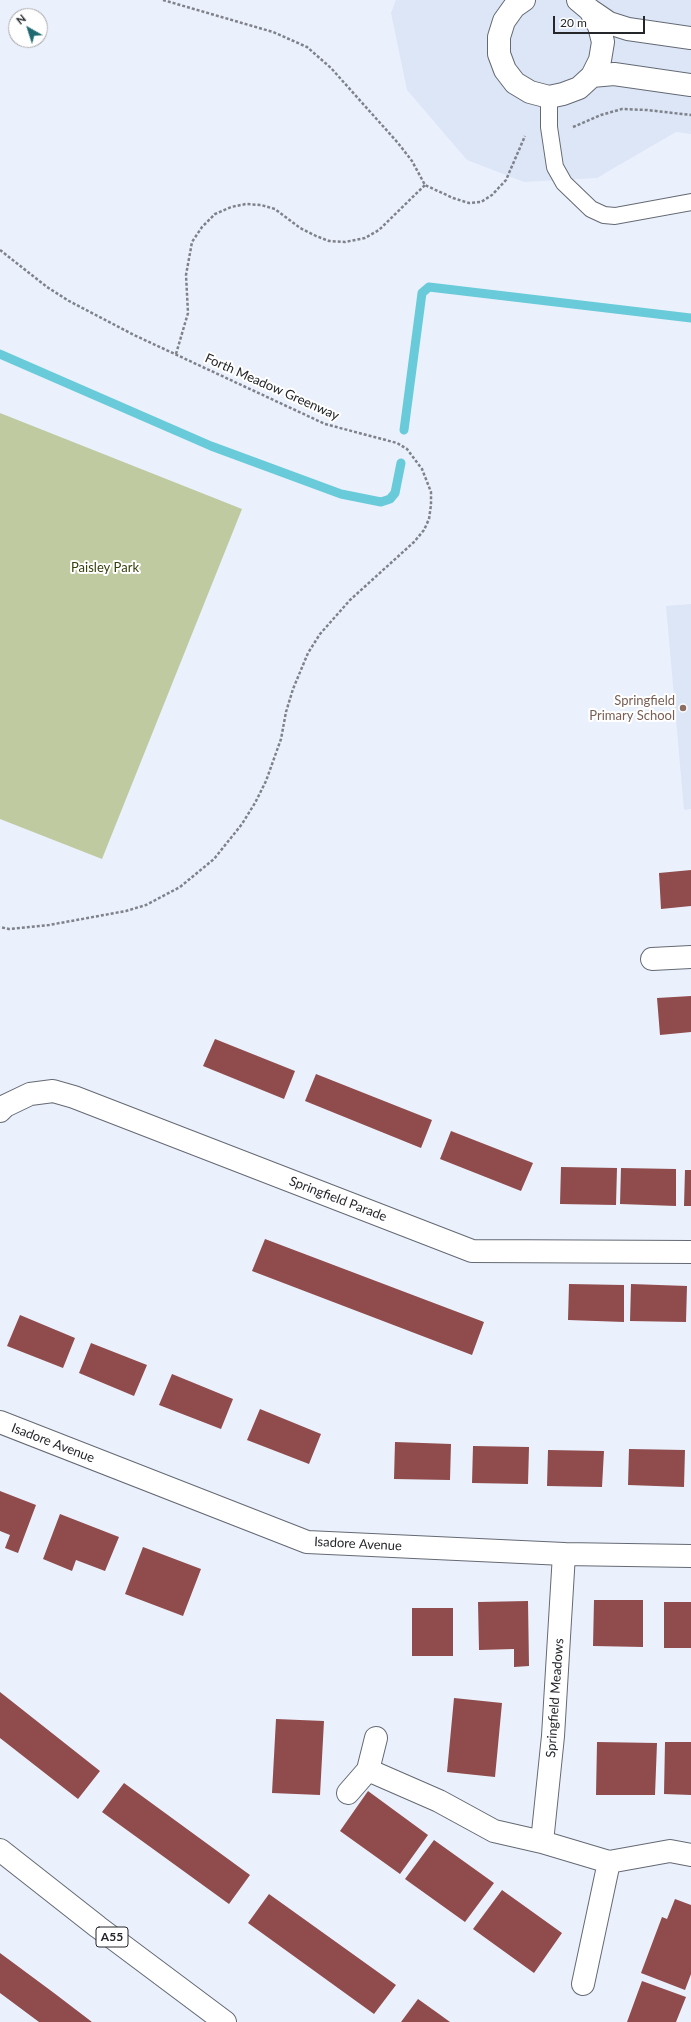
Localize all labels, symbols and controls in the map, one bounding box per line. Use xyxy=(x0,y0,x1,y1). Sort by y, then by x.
north arrow xyxy=(8,8,48,48)
scale bar xyxy=(555,8,647,34)
text: N xyxy=(13,11,28,27)
text: 20 m xyxy=(560,15,587,30)
street label: Forth Meadow Greenway xyxy=(202,350,342,424)
park label: Paisley Park xyxy=(71,560,139,576)
place label: Springfield Primary School xyxy=(589,693,675,724)
marker: Springfield Primary School xyxy=(678,703,688,713)
street label: Springfield Parade xyxy=(287,1173,389,1225)
street label: Isadore Avenue xyxy=(9,1420,97,1466)
street label: Isadore Avenue xyxy=(314,1534,402,1554)
street label: Springfield Meadows xyxy=(543,1638,567,1758)
road number: A55 xyxy=(96,1927,128,1947)

